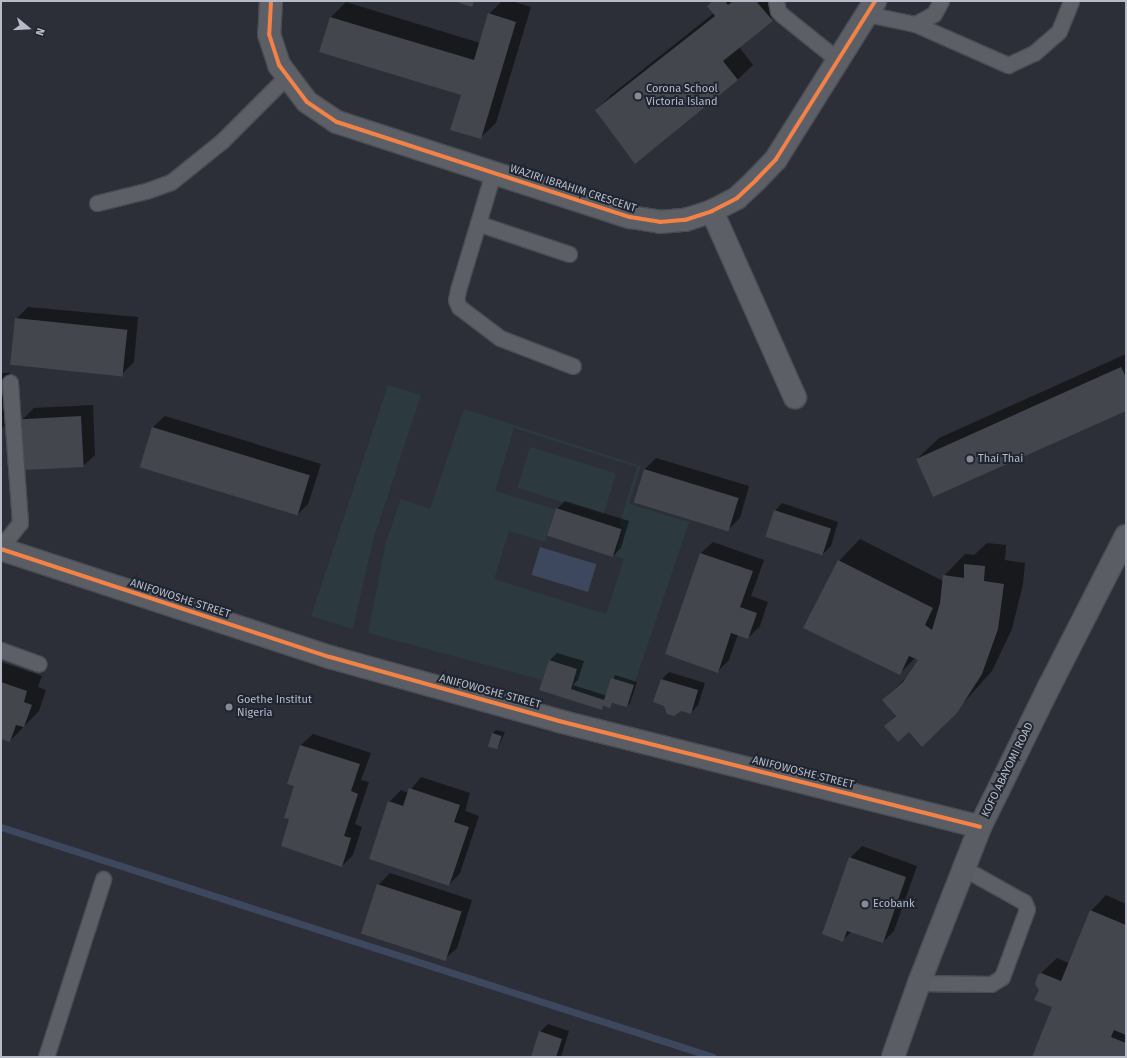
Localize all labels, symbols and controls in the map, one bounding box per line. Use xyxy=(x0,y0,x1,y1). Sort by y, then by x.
north arrow xyxy=(8,8,48,48)
text: N xyxy=(33,26,47,37)
place label: Corona School Victoria Island xyxy=(646,83,718,109)
marker: Corona School Victoria Island xyxy=(633,91,643,101)
street label: WAZIRI IBRAHIM CRESCENT xyxy=(508,162,638,216)
place label: Thai Thai xyxy=(978,452,1023,466)
marker: Thai Thai xyxy=(965,454,975,464)
street label: ANIFOWOSHE STREET xyxy=(128,577,232,621)
street label: ANIFOWOSHE STREET xyxy=(438,672,542,712)
place label: Goethe Institut Nigeria xyxy=(237,694,312,720)
marker: Goethe Institut Nigeria xyxy=(224,702,234,712)
street label: KOFO ABAYOMI ROAD xyxy=(979,720,1037,820)
street label: ANIFOWOSHE STREET xyxy=(751,754,855,792)
place label: Ecobank xyxy=(873,897,915,911)
marker: Ecobank xyxy=(860,899,870,909)

